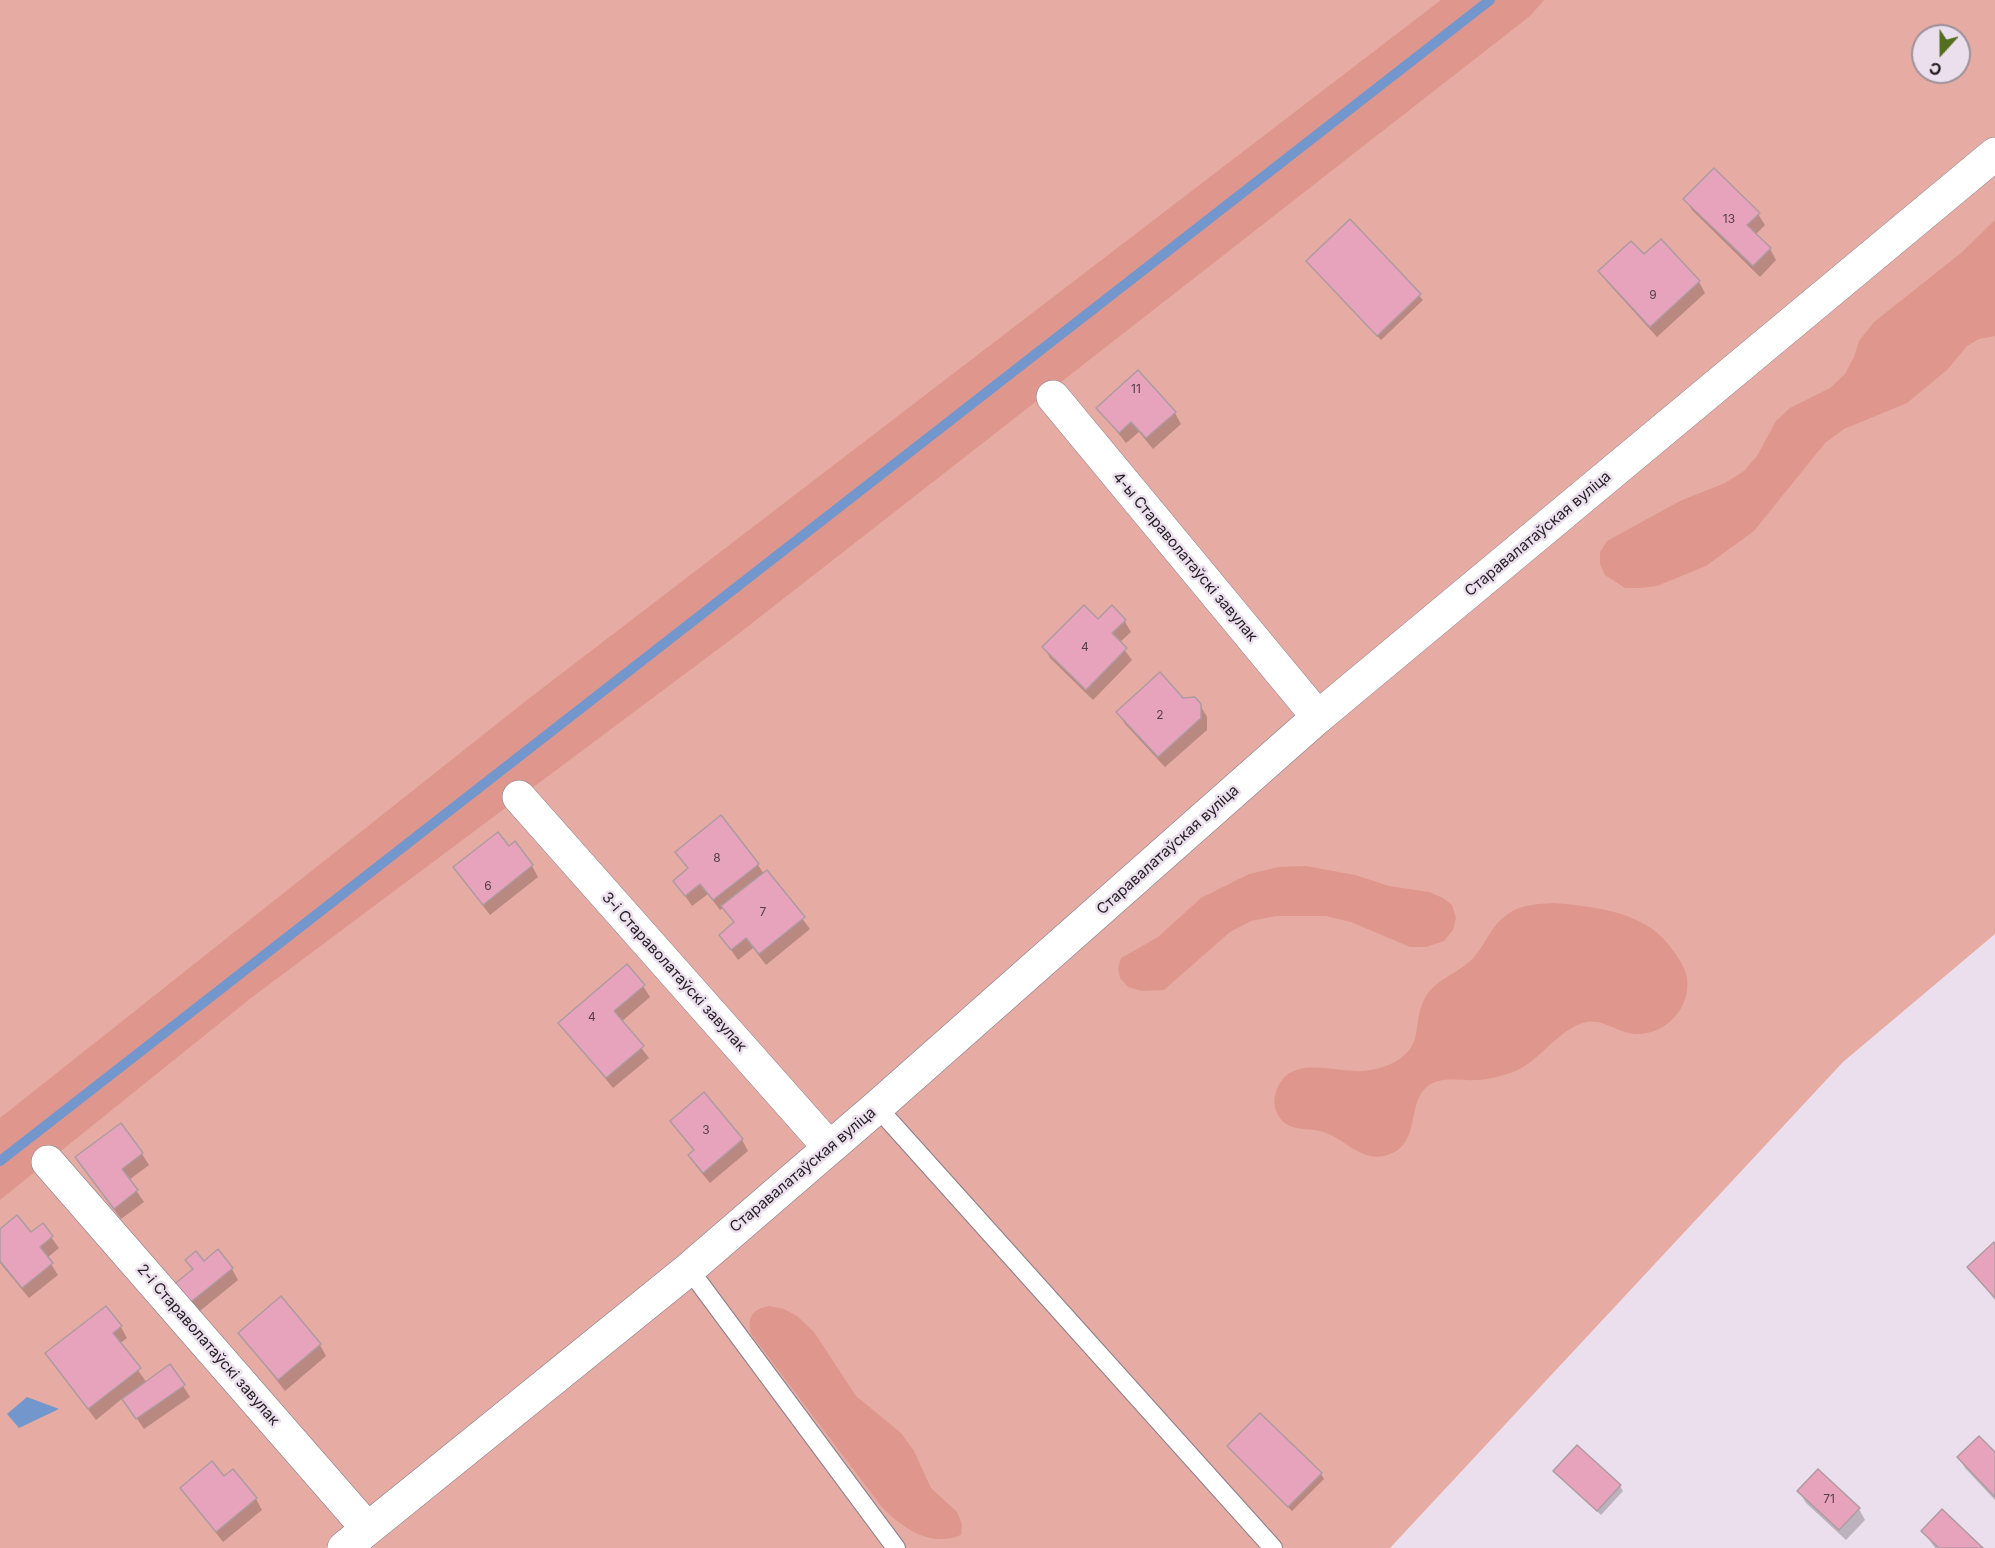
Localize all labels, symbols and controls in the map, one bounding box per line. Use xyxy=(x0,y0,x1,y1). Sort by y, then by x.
north arrow xyxy=(1911,24,1971,84)
text: С xyxy=(1926,57,1944,80)
house number: 13 xyxy=(1723,212,1735,226)
house number: 9 xyxy=(1649,288,1657,302)
house number: 11 xyxy=(1131,382,1141,396)
street label: Старавалатаўская вуліца xyxy=(1461,468,1615,600)
street label: 4-ы Стараволатаўскі завулак xyxy=(1109,469,1261,645)
house number: 4 xyxy=(1081,640,1089,654)
house number: 2 xyxy=(1156,708,1164,722)
street label: Старавалатаўская вуліца xyxy=(1093,781,1243,919)
house number: 8 xyxy=(713,851,721,865)
house number: 6 xyxy=(484,879,492,893)
street label: 3-і Стараволатаўскі завулак xyxy=(598,889,750,1055)
house number: 7 xyxy=(760,905,766,919)
house number: 4 xyxy=(588,1010,596,1024)
street label: Старавалатаўская вуліца xyxy=(726,1104,880,1236)
house number: 3 xyxy=(702,1123,710,1137)
street label: 2-і Стараволатаўскі завулак xyxy=(133,1261,283,1429)
house number: 71 xyxy=(1823,1492,1835,1506)

